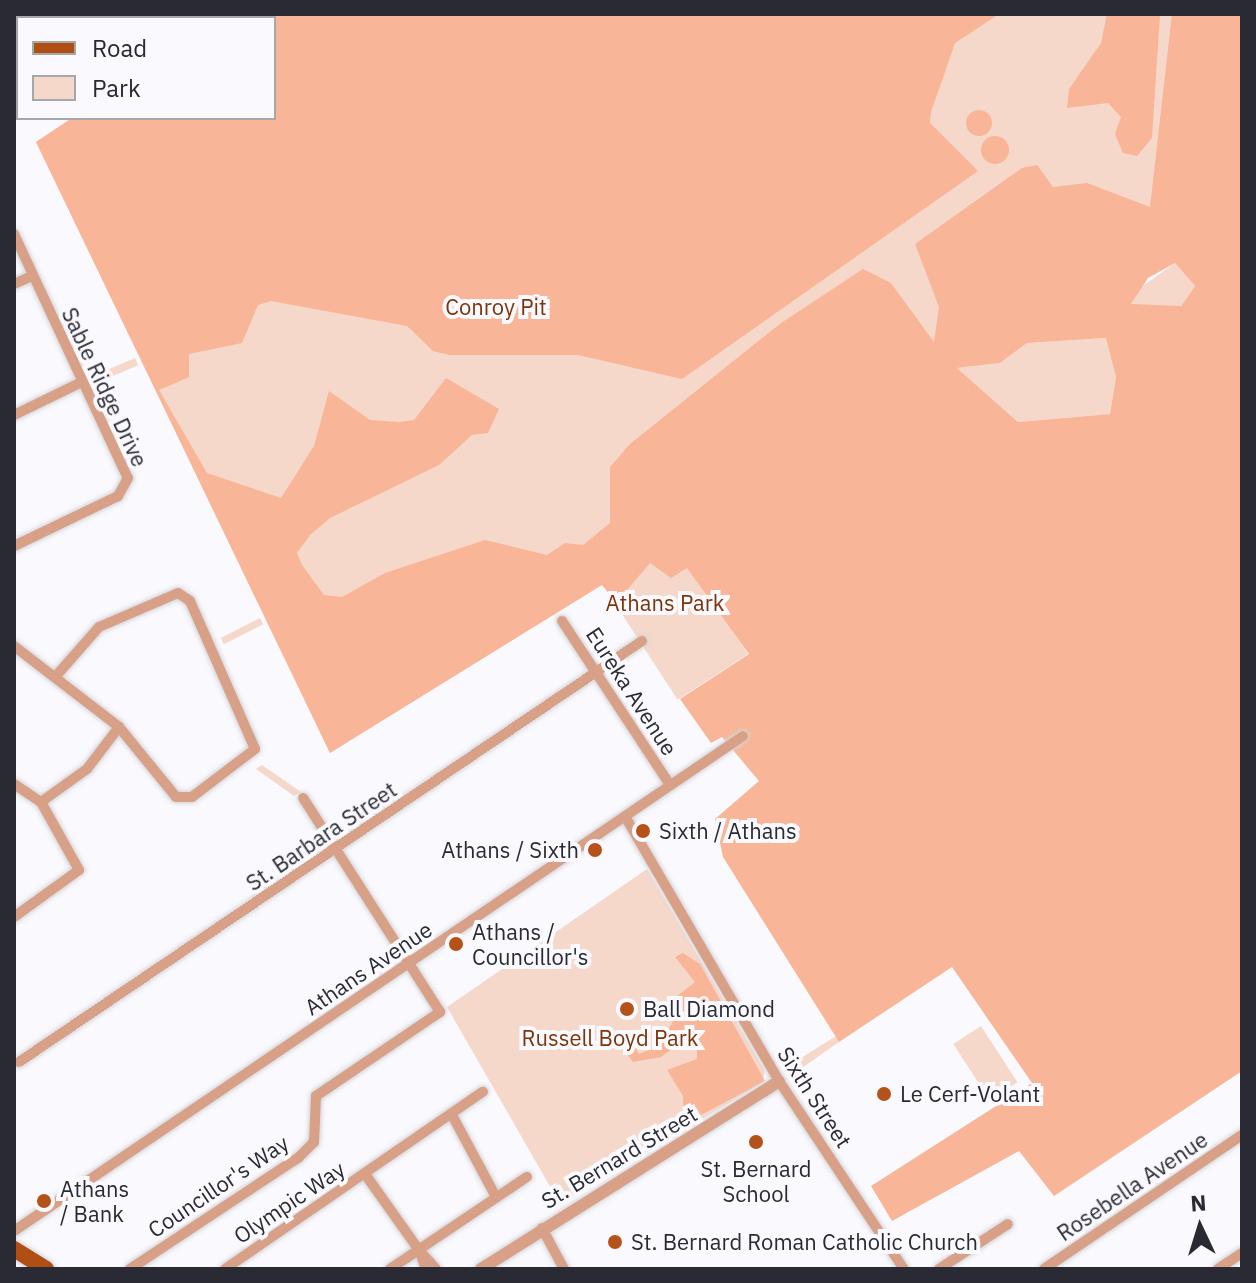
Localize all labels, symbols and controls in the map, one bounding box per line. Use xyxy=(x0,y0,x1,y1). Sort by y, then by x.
legend xyxy=(16,16,276,120)
text: Road xyxy=(92,32,147,64)
text: Park xyxy=(92,72,141,104)
park label: Conroy Pit xyxy=(445,294,547,320)
street label: Sable Ridge Drive xyxy=(57,303,153,471)
park label: Athans Park xyxy=(606,590,724,616)
street label: Eureka Avenue xyxy=(581,622,683,760)
street label: St. Barbara Street xyxy=(241,776,401,896)
place label: Sixth / Athans xyxy=(659,818,797,844)
marker: Sixth / Athans xyxy=(634,822,652,840)
place label: Athans / Sixth xyxy=(441,837,579,863)
marker: Athans / Sixth xyxy=(586,841,604,859)
street label: Athans Avenue xyxy=(299,916,437,1020)
place label: Athans / Councillor's xyxy=(472,918,588,970)
marker: Athans / Councillor's xyxy=(447,935,465,953)
place label: Ball Diamond xyxy=(643,996,775,1022)
marker: Ball Diamond xyxy=(618,1000,636,1018)
park label: Russell Boyd Park xyxy=(522,1025,698,1051)
street label: Sixth Street xyxy=(773,1042,857,1152)
place label: Le Cerf-Volant xyxy=(900,1081,1040,1107)
marker: Le Cerf-Volant xyxy=(875,1085,893,1103)
street label: St. Bernard Street xyxy=(536,1100,702,1214)
street label: Rosebella Avenue xyxy=(1052,1126,1212,1246)
street label: Councillor's Way xyxy=(143,1129,293,1243)
marker: St. Bernard School xyxy=(747,1133,765,1151)
street label: Olympic Way xyxy=(229,1155,349,1249)
place label: St. Bernard School xyxy=(700,1155,812,1206)
place label: Athans / Bank xyxy=(60,1175,129,1226)
north arrow xyxy=(1160,1187,1240,1267)
text: N xyxy=(1189,1188,1207,1218)
marker: Athans / Bank xyxy=(35,1192,53,1210)
place label: St. Bernard Roman Catholic Church xyxy=(631,1229,978,1255)
marker: St. Bernard Roman Catholic Church xyxy=(606,1233,624,1251)

